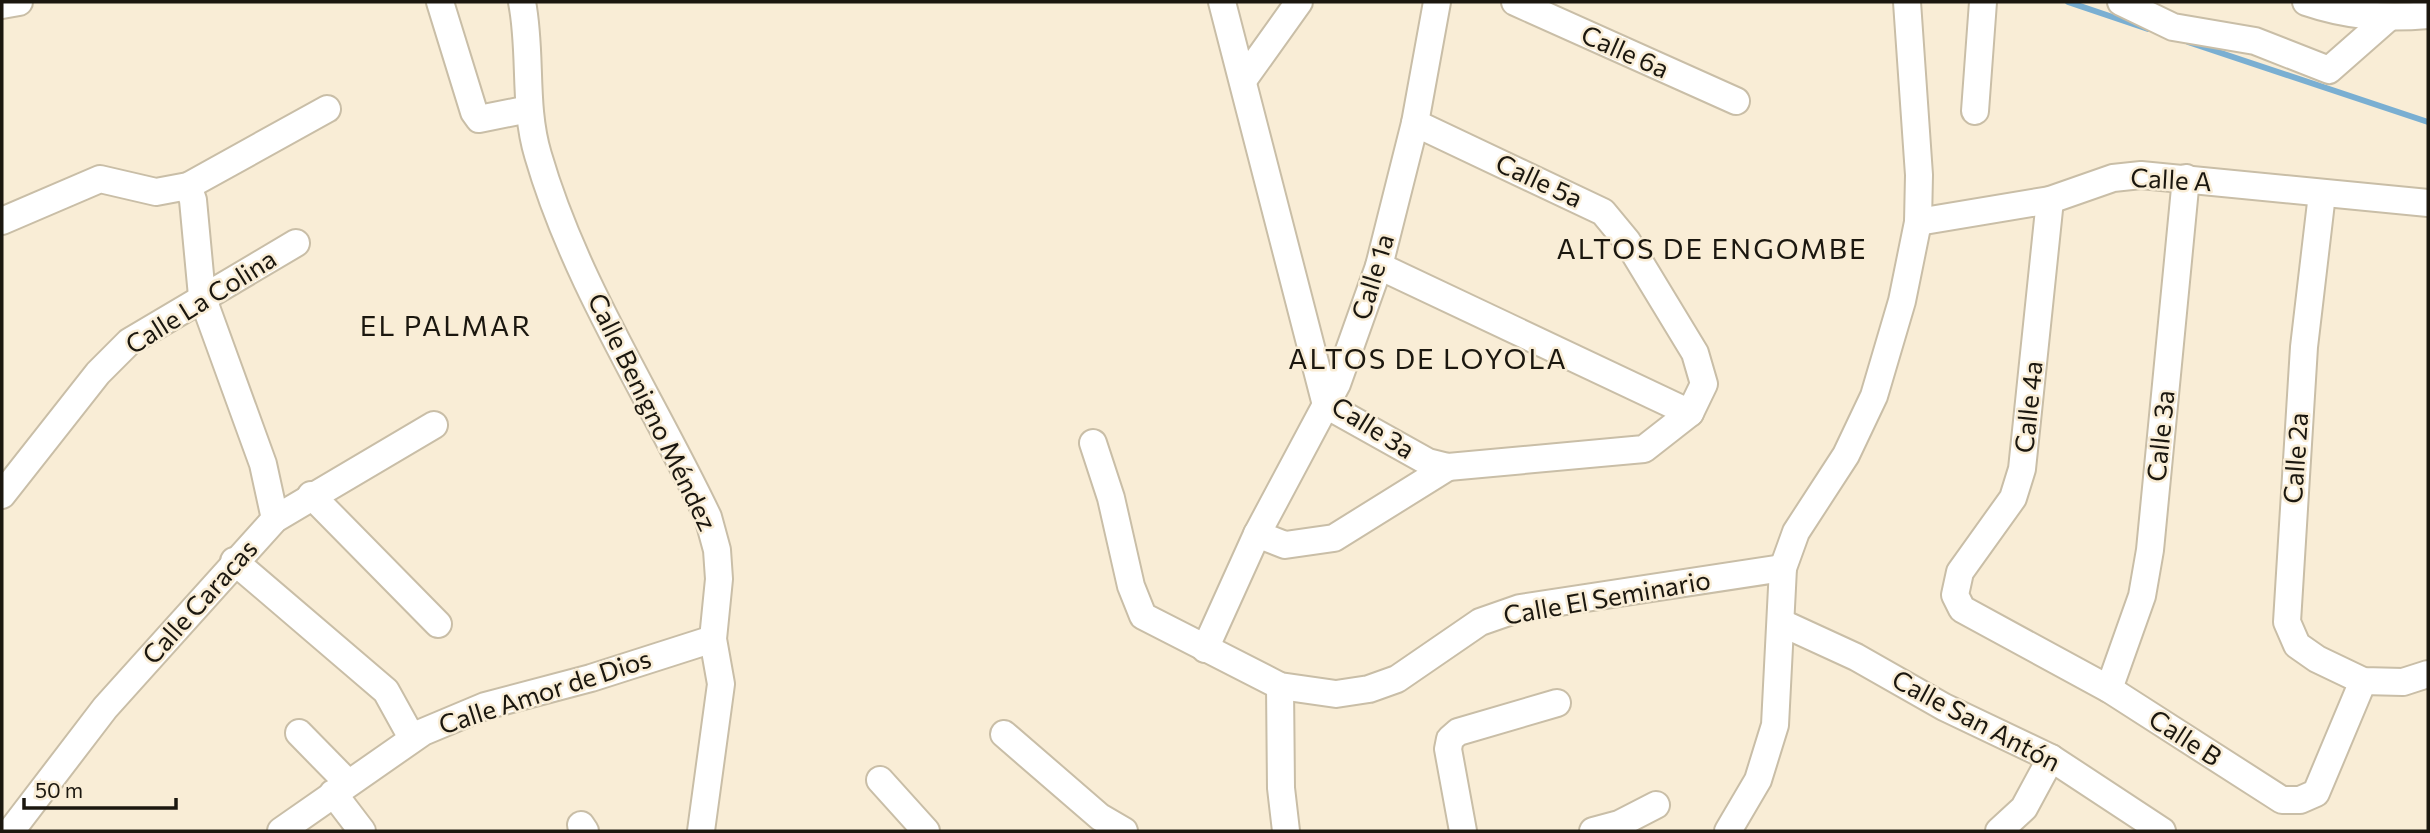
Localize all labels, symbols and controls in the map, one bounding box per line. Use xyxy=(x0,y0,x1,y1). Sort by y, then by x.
street label: Calle 6a xyxy=(1577,18,1674,84)
street label: Calle 5a xyxy=(1491,146,1588,213)
street label: Calle A xyxy=(2130,161,2213,196)
street label: Calle 1a xyxy=(1344,230,1399,323)
district label: ALTOS DE ENGOMBE xyxy=(1556,231,1868,265)
street label: Calle La Colina xyxy=(119,242,281,359)
street label: Calle Benigno Méndez xyxy=(582,288,724,535)
district label: EL PALMAR xyxy=(360,308,532,342)
district label: ALTOS DE LOYOLA xyxy=(1288,341,1568,375)
street label: Calle 4a xyxy=(2007,359,2048,454)
street label: Calle 3a xyxy=(1327,389,1421,464)
street label: Calle 3a xyxy=(2139,389,2180,483)
street label: Calle 2a xyxy=(2276,411,2313,505)
street label: Calle Caracas xyxy=(135,532,263,670)
street label: Calle El Seminario xyxy=(1501,563,1713,630)
street label: Calle Amor de Dios xyxy=(434,642,655,740)
street label: Calle San Antón xyxy=(1887,662,2066,777)
street label: Calle B xyxy=(2144,702,2228,772)
scale bar xyxy=(24,766,177,810)
text: 50 m xyxy=(35,777,83,802)

